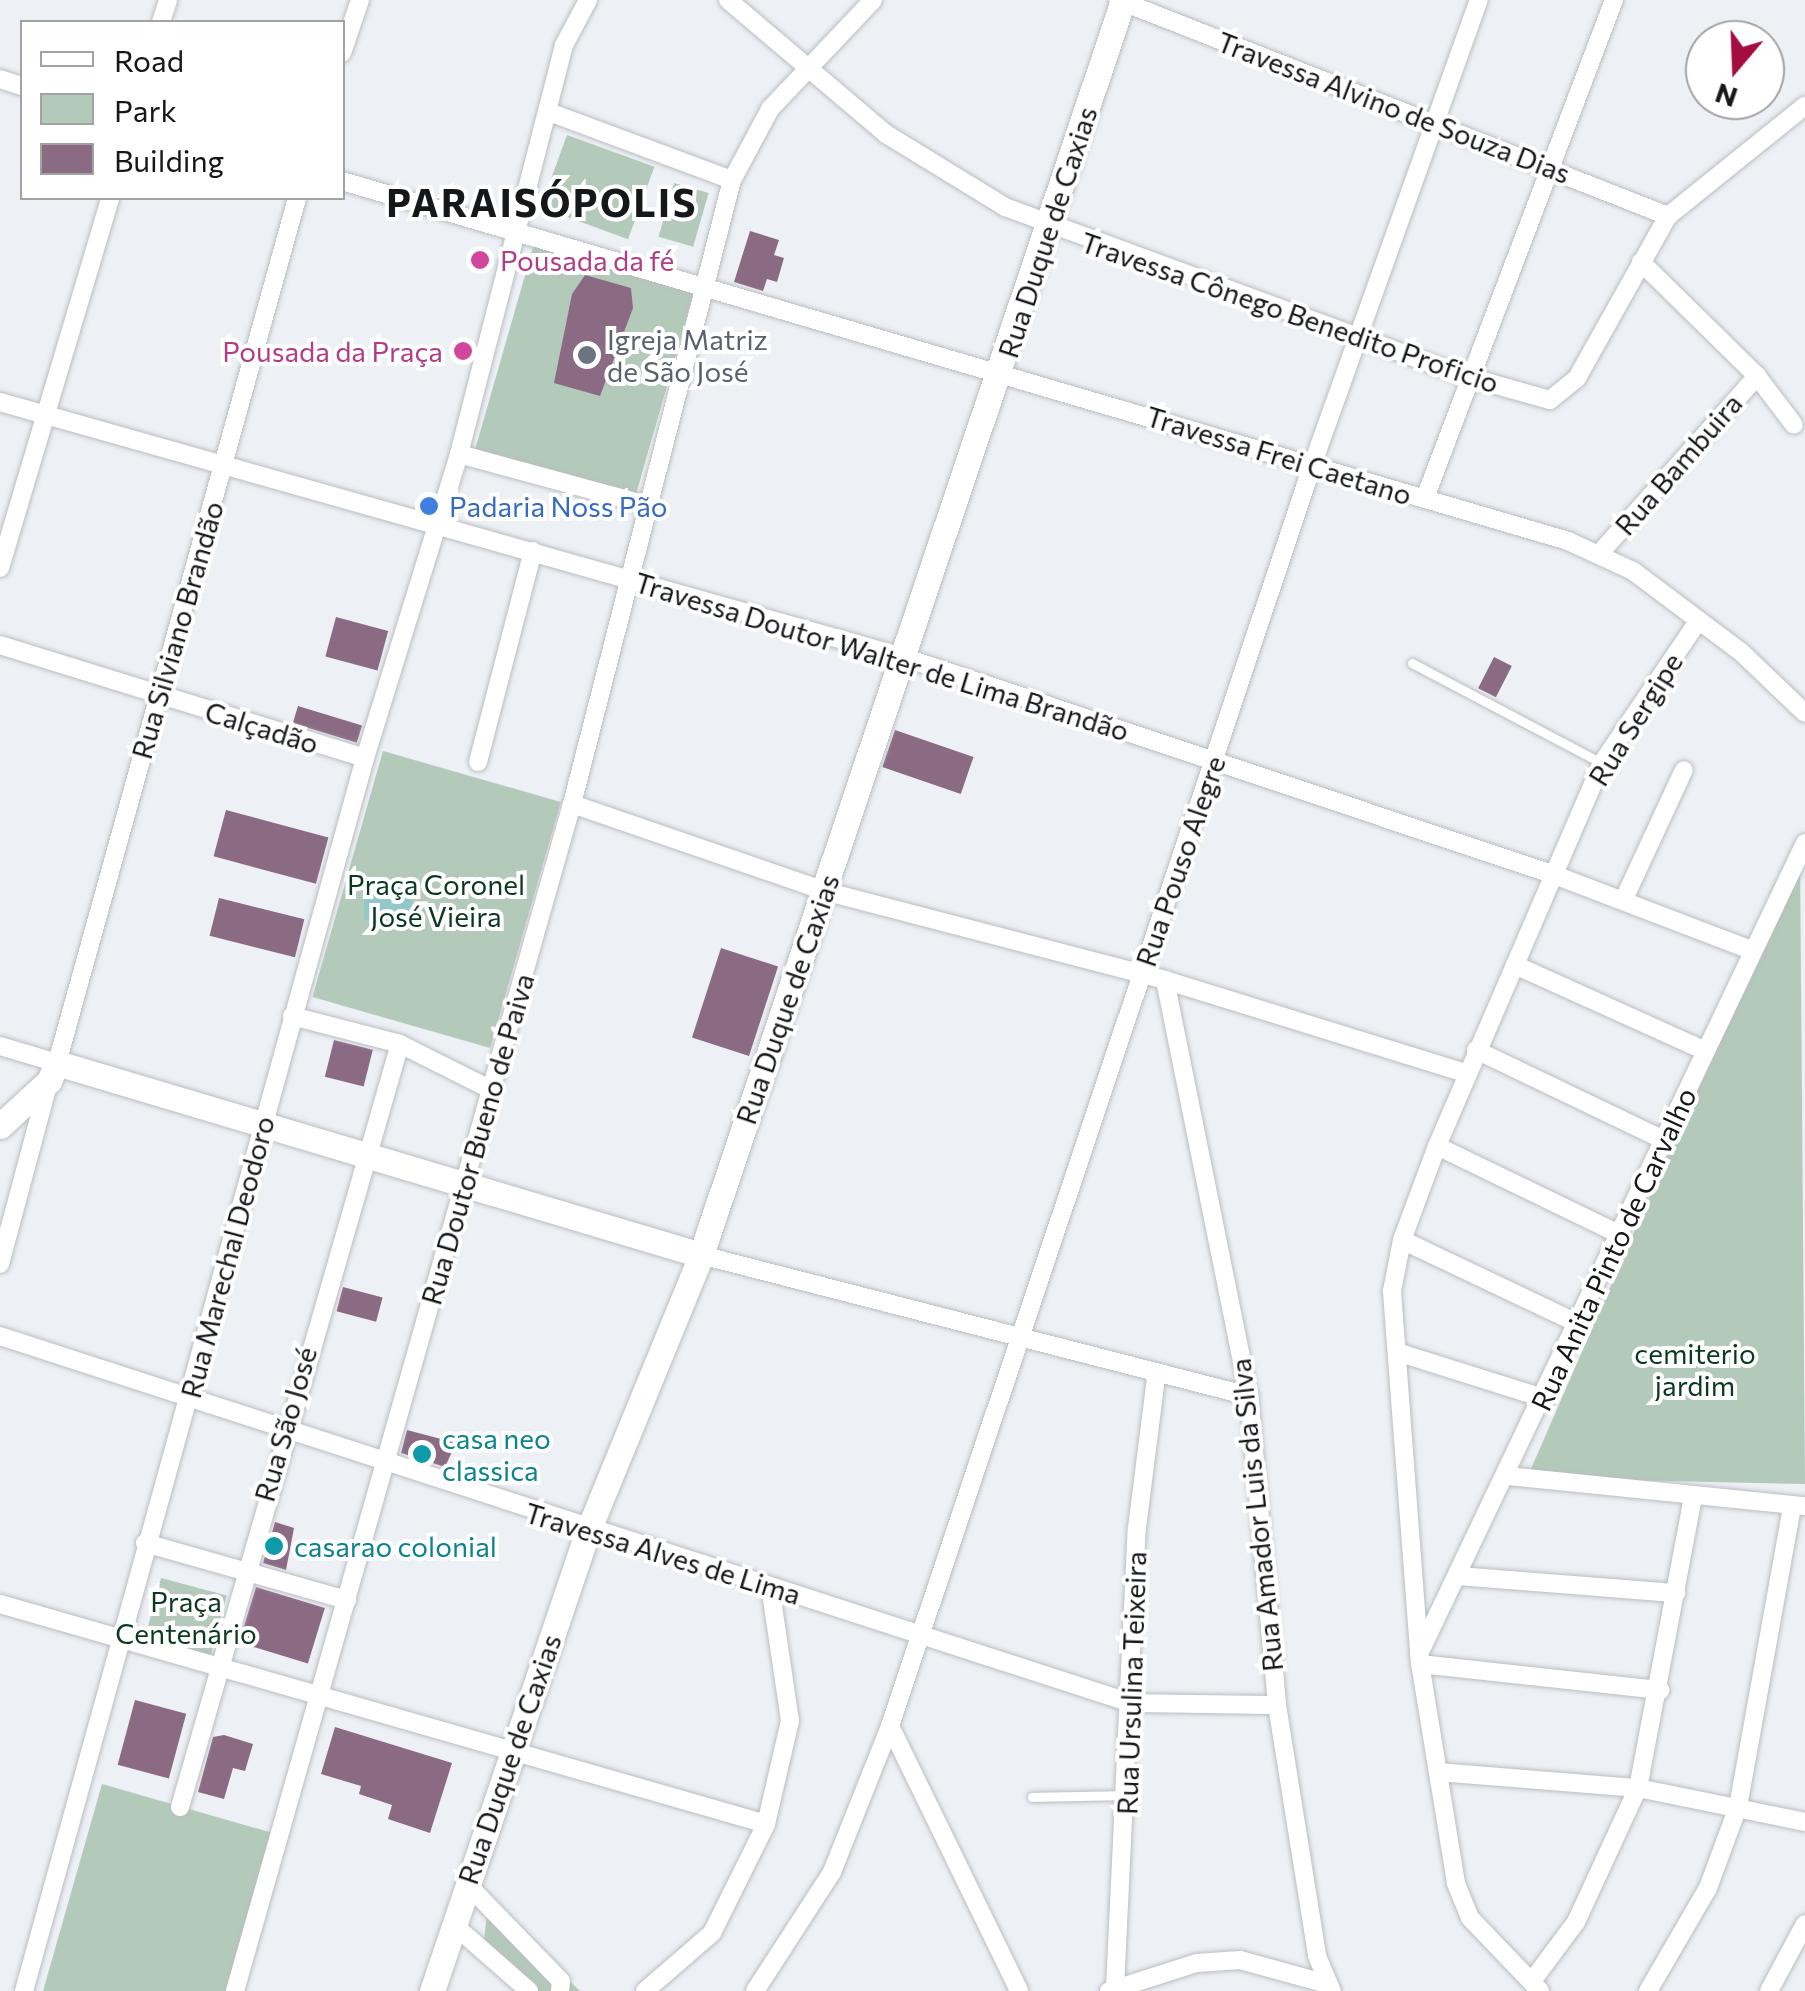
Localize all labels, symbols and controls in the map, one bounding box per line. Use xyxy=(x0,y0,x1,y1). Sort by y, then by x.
legend xyxy=(20,20,345,200)
north arrow xyxy=(1685,20,1785,120)
street label: Travessa Alvino de Souza Dias xyxy=(1213,24,1575,190)
text: Road xyxy=(114,41,184,78)
text: N xyxy=(1710,77,1741,116)
text: Park xyxy=(114,91,177,128)
street label: Rua Duque de Caxias xyxy=(991,102,1103,362)
text: Building xyxy=(114,141,224,178)
district label: PARAISÓPOLIS xyxy=(386,179,698,225)
street label: Travessa Cônego Benedito Proficio xyxy=(1077,225,1503,399)
place label: Pousada da fé xyxy=(500,243,674,277)
marker: Pousada da fé xyxy=(469,249,491,271)
place label: Igreja Matriz de São José xyxy=(607,322,768,388)
place label: Pousada da Praça xyxy=(222,334,443,368)
marker: Pousada da Praça xyxy=(452,340,474,362)
marker: Igreja Matriz de São José xyxy=(576,344,598,366)
street label: Rua Bambuira xyxy=(1607,386,1749,542)
street label: Travessa Frei Caetano xyxy=(1142,399,1416,511)
place label: Padaria Noss Pão xyxy=(449,489,668,523)
marker: Padaria Noss Pão xyxy=(418,495,440,517)
street label: Rua Silviano Brandão xyxy=(124,497,230,763)
street label: Travessa Doutor Walter de Lima Brandão xyxy=(631,565,1133,747)
street label: Rua Sergipe xyxy=(1581,646,1689,792)
street label: Calçadão xyxy=(201,694,323,760)
street label: Rua Pouso Alegre xyxy=(1128,751,1232,971)
park label: Praça Coronel José Vieira xyxy=(347,867,525,933)
street label: Rua Duque de Caxias xyxy=(728,870,846,1128)
street label: Rua Doutor Bueno de Paiva xyxy=(414,970,540,1308)
street label: Rua Anita Pinto de Carvalho xyxy=(1523,1082,1703,1416)
street label: Rua Marechal Deodoro xyxy=(173,1112,281,1402)
park label: cemiterio jardim xyxy=(1634,1336,1756,1402)
street label: Rua São José xyxy=(247,1343,323,1505)
street label: Rua Amador Luis da Silva xyxy=(1223,1357,1289,1673)
place label: casa neo classica xyxy=(442,1421,551,1487)
marker: casa neo classica xyxy=(411,1443,433,1465)
street label: Travessa Alves de Lima xyxy=(521,1495,805,1611)
place label: casarao colonial xyxy=(294,1529,497,1563)
marker: casarao colonial xyxy=(263,1535,285,1557)
street label: Rua Ursulina Teixeira xyxy=(1110,1551,1152,1815)
park label: Praça Centenário xyxy=(115,1584,257,1650)
street label: Rua Duque de Caxias xyxy=(450,1630,568,1888)

